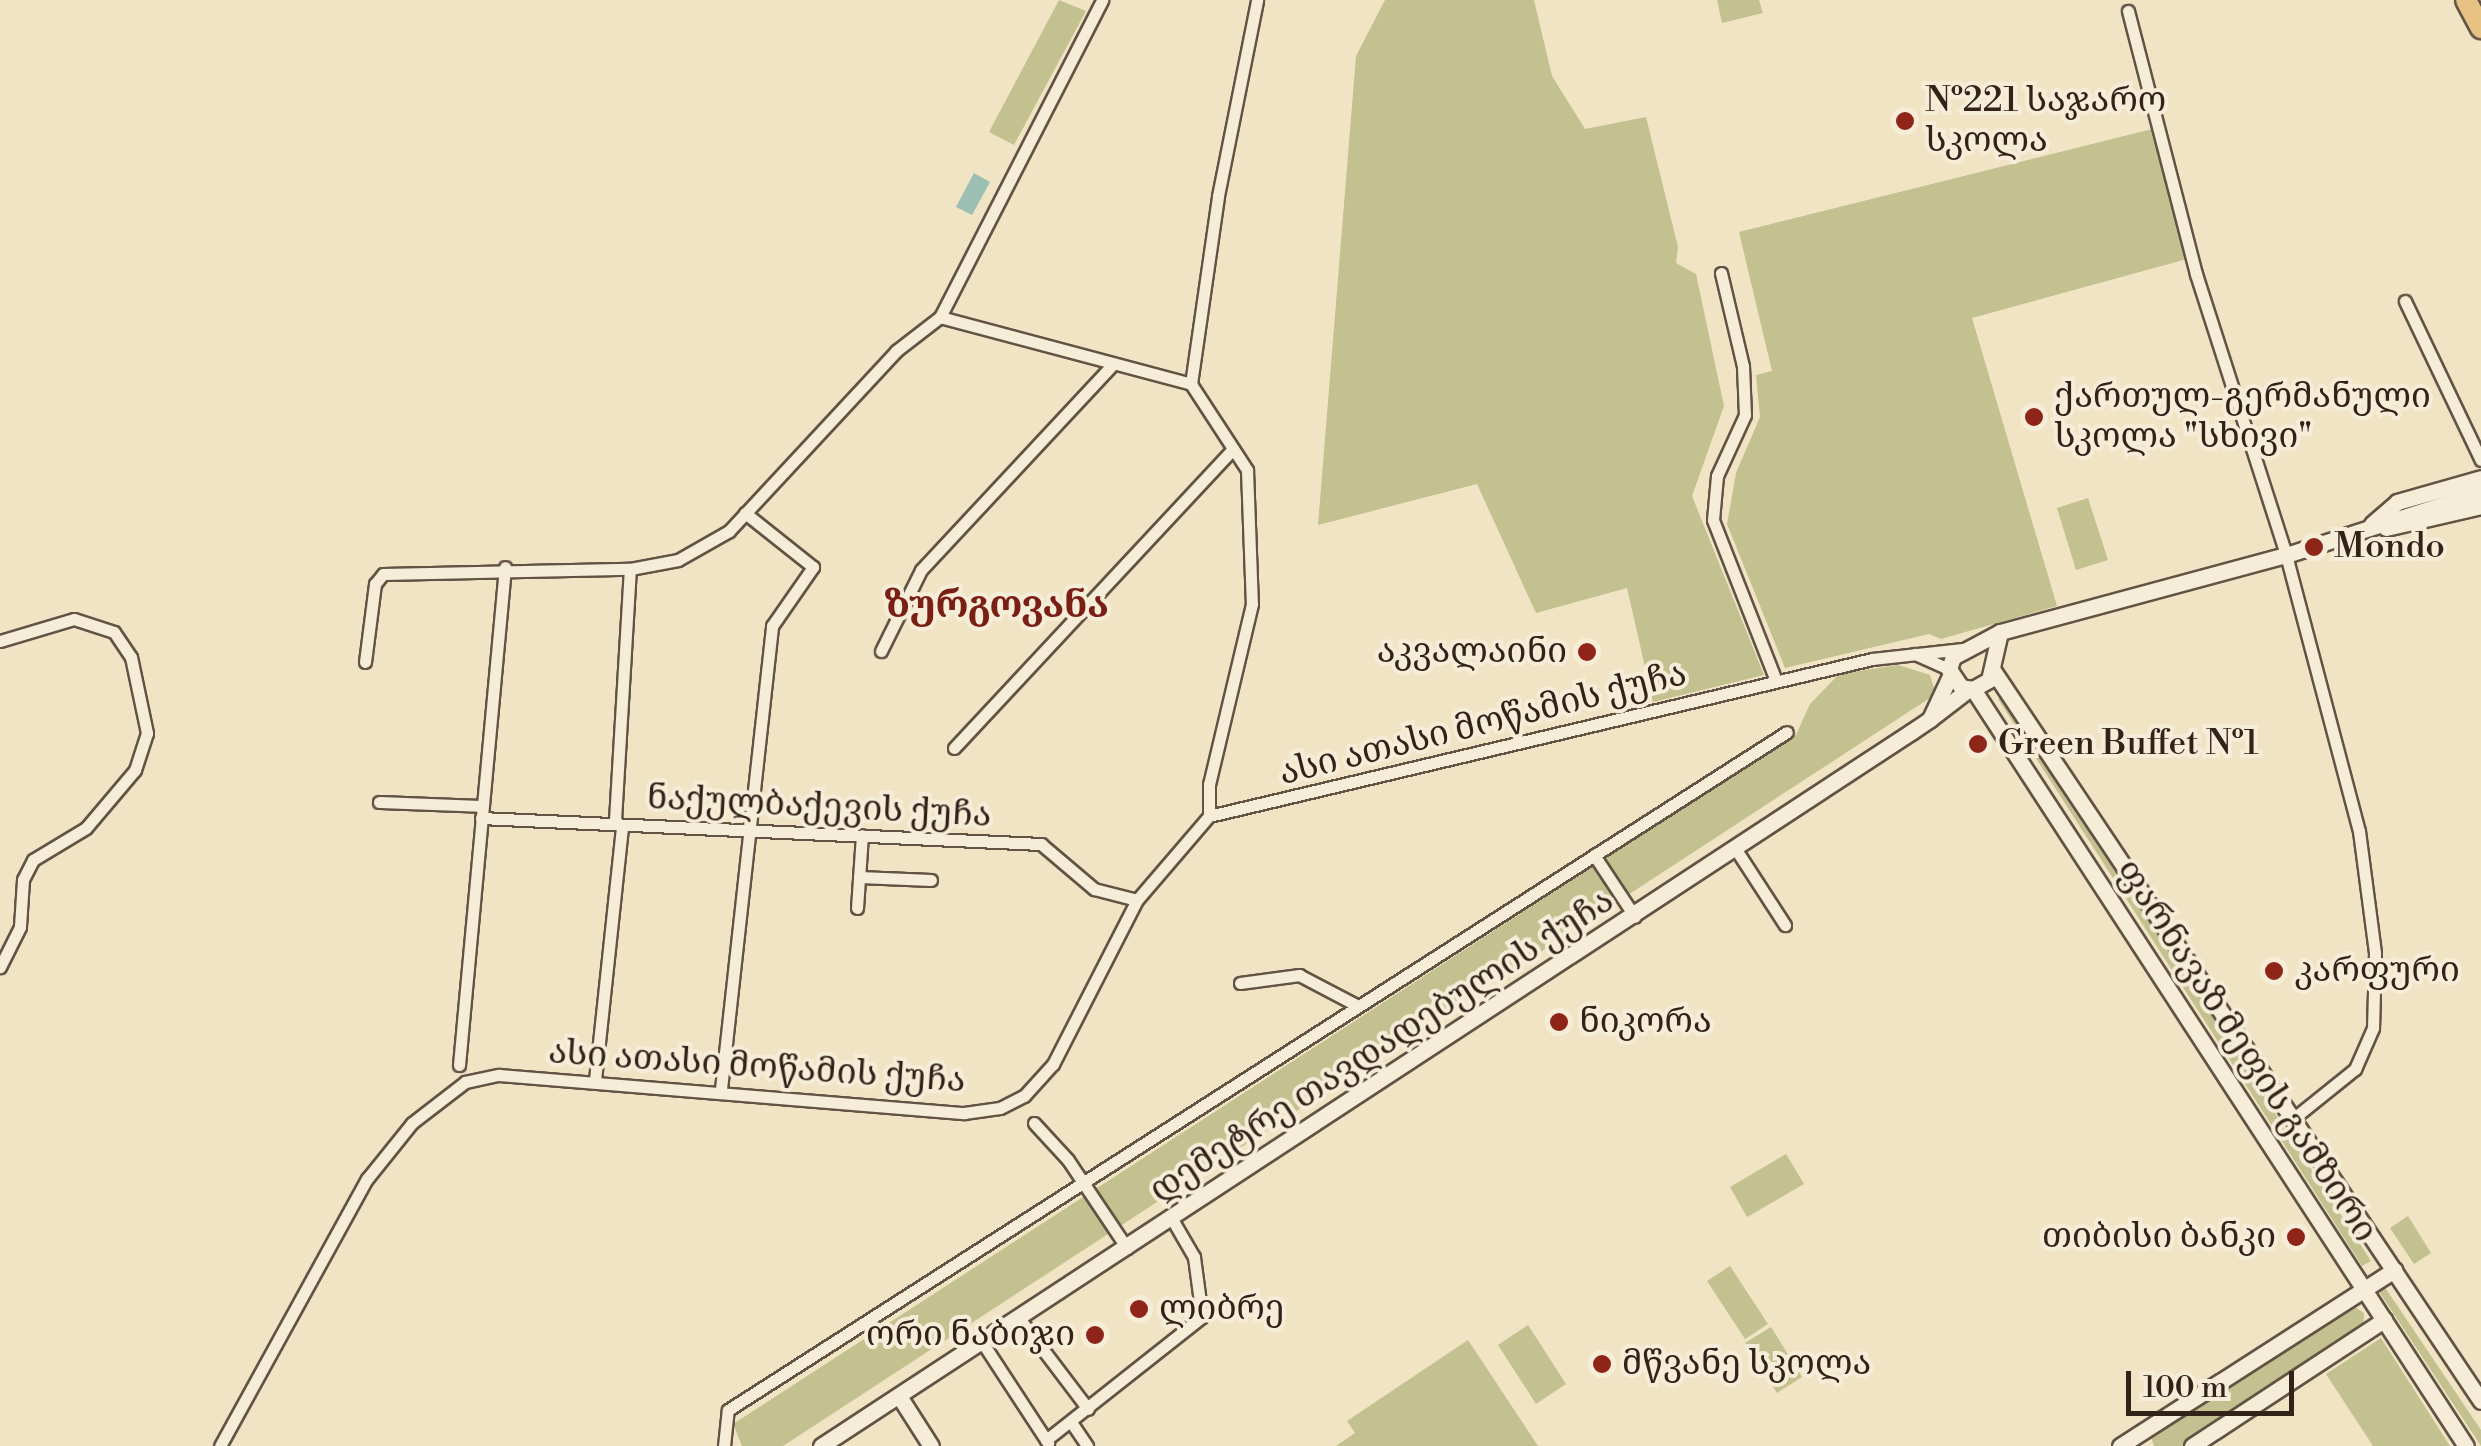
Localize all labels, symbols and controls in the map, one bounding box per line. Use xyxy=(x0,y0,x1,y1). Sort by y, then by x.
place label: №221 საჯარო სკოლა xyxy=(1925,80,2166,162)
marker: №221 საჯარო სკოლა xyxy=(1894,110,1916,132)
place label: ქართულ-გერმანული სკოლა "სხივი" xyxy=(2054,376,2431,458)
marker: ქართულ-გერმანული სკოლა "სხივი" xyxy=(2023,406,2045,428)
place label: Mondo xyxy=(2334,526,2445,568)
marker: Mondo xyxy=(2303,536,2325,558)
district label: ზურგოვანა xyxy=(885,583,1109,629)
place label: აკვალაინი xyxy=(1377,631,1567,673)
marker: აკვალაინი xyxy=(1576,641,1598,663)
street label: ასი ათასი მოწამის ქუჩა xyxy=(1275,653,1691,795)
place label: Green Buffet №1 xyxy=(1998,723,2259,765)
marker: Green Buffet №1 xyxy=(1967,733,1989,755)
street label: ნაქულბაქევის ქუჩა xyxy=(645,777,993,837)
street label: ფარნავაზ მეფის გამზირი xyxy=(2106,852,2386,1250)
street label: დემეტრე თავდადებულის ქუჩა xyxy=(1142,880,1622,1212)
place label: კარფური xyxy=(2294,950,2460,992)
marker: კარფური xyxy=(2263,960,2285,982)
place label: ნიკორა xyxy=(1579,1001,1712,1043)
marker: ნიკორა xyxy=(1548,1011,1570,1033)
street label: ასი ათასი მოწამის ქუჩა xyxy=(547,1031,967,1103)
place label: თიბისი ბანკი xyxy=(2042,1216,2276,1258)
marker: თიბისი ბანკი xyxy=(2285,1226,2307,1248)
place label: ლიბრე xyxy=(1159,1288,1285,1330)
marker: ლიბრე xyxy=(1128,1298,1150,1320)
place label: ორი ნაბიჯი xyxy=(866,1314,1075,1356)
marker: ორი ნაბიჯი xyxy=(1084,1324,1106,1346)
place label: მწვანე სკოლა xyxy=(1622,1343,1871,1385)
scale bar xyxy=(2131,1351,2298,1413)
marker: მწვანე სკოლა xyxy=(1591,1353,1613,1375)
text: 100 m xyxy=(2143,1369,2227,1407)

